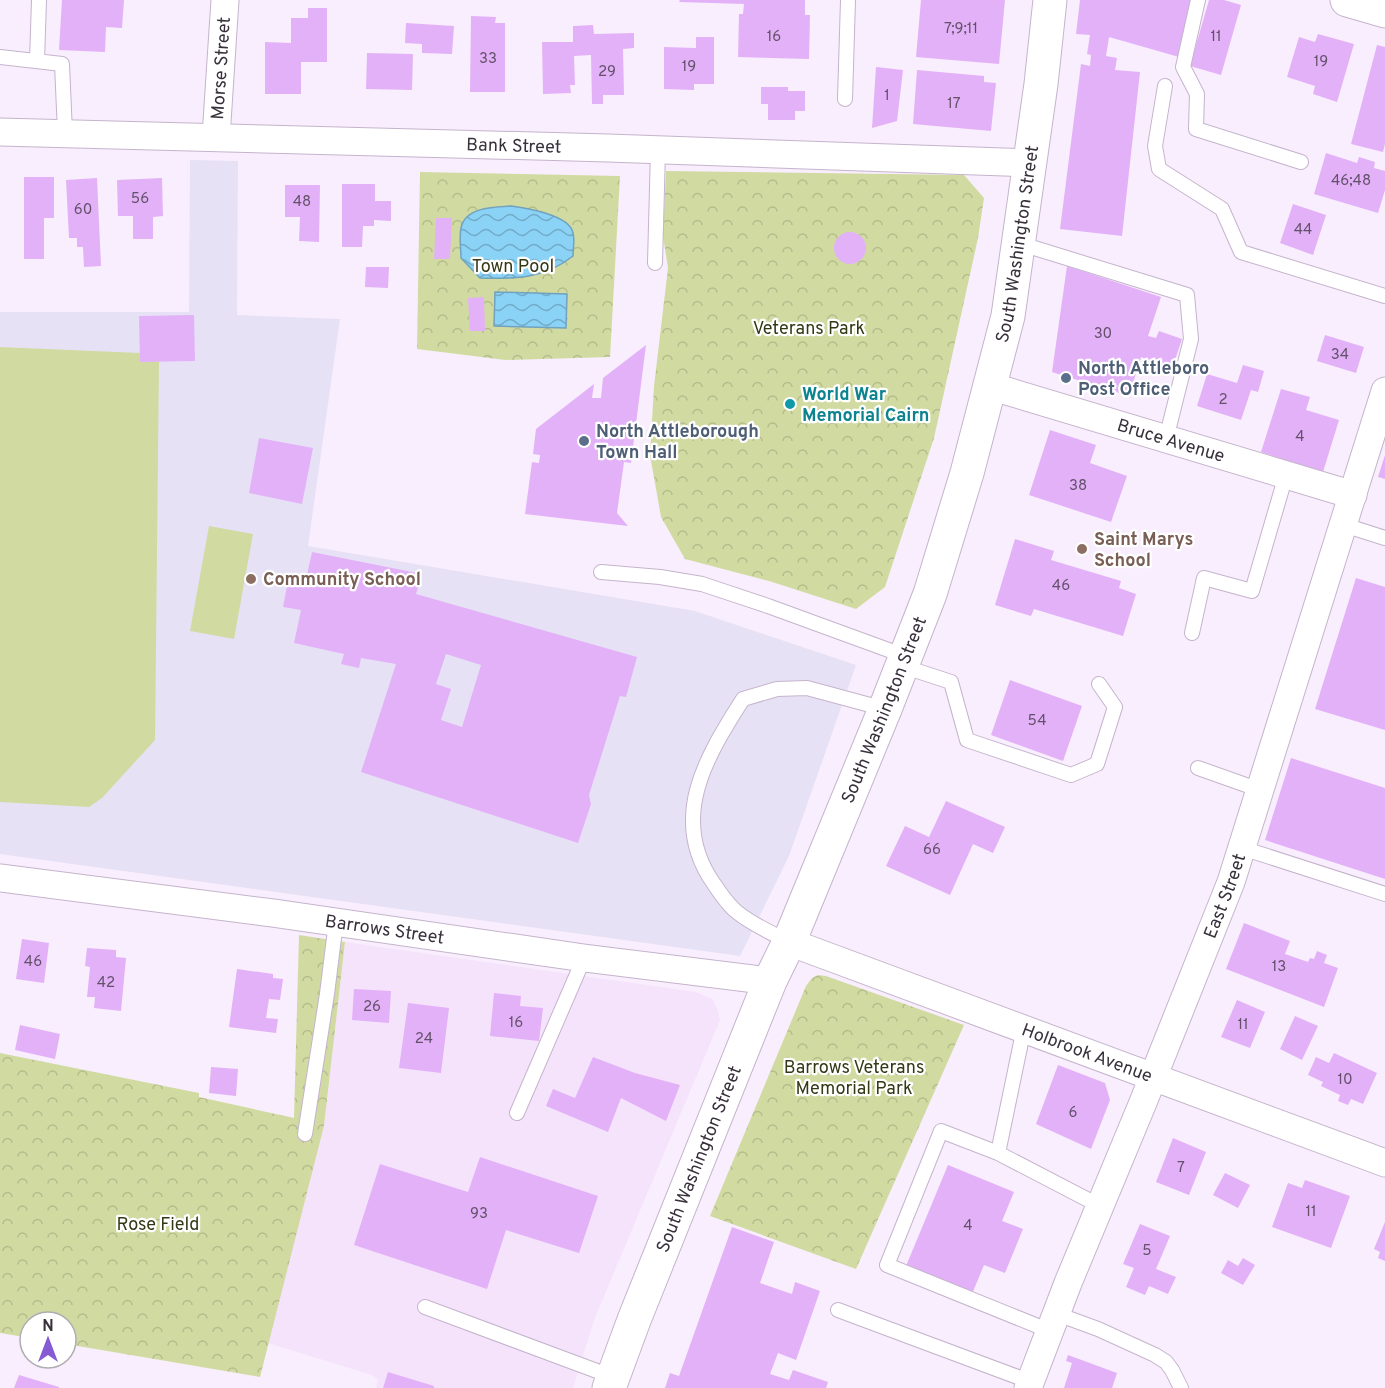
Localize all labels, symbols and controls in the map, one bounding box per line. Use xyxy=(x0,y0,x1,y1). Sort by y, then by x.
street label: Morse Street xyxy=(207,16,237,120)
house number: 7;9;11 xyxy=(944,20,978,39)
house number: 16 xyxy=(767,28,781,47)
house number: 11 xyxy=(1210,28,1222,47)
house number: 33 xyxy=(479,50,497,69)
house number: 19 xyxy=(1314,53,1328,72)
house number: 19 xyxy=(682,58,696,77)
house number: 29 xyxy=(598,63,616,82)
house number: 1 xyxy=(884,87,890,106)
house number: 17 xyxy=(947,95,961,114)
street label: Bank Street xyxy=(466,134,562,160)
street label: South Washington Street xyxy=(991,144,1045,346)
house number: 46;48 xyxy=(1331,172,1371,191)
house number: 56 xyxy=(131,190,149,209)
house number: 48 xyxy=(293,193,311,212)
house number: 60 xyxy=(74,201,92,220)
house number: 44 xyxy=(1294,221,1312,240)
park label: Town Pool xyxy=(472,256,554,279)
park label: Veterans Park xyxy=(753,318,865,341)
house number: 30 xyxy=(1094,325,1112,344)
house number: 34 xyxy=(1331,346,1349,365)
place label: North Attleboro Post Office xyxy=(1078,358,1209,402)
marker: North Attleboro Post Office xyxy=(1059,371,1073,385)
place label: World War Memorial Cairn xyxy=(802,384,929,428)
house number: 2 xyxy=(1218,391,1228,410)
marker: World War Memorial Cairn xyxy=(783,397,797,411)
street label: Bruce Avenue xyxy=(1114,415,1227,469)
place label: North Attleborough Town Hall xyxy=(596,421,759,465)
house number: 4 xyxy=(1295,428,1305,447)
marker: North Attleborough Town Hall xyxy=(577,434,591,448)
house number: 38 xyxy=(1069,477,1087,496)
place label: Saint Marys School xyxy=(1094,529,1193,573)
marker: Saint Marys School xyxy=(1075,542,1089,556)
place label: Community School xyxy=(263,569,421,592)
marker: Community School xyxy=(244,572,258,586)
house number: 46 xyxy=(1052,577,1070,596)
street label: South Washington Street xyxy=(837,613,933,807)
house number: 54 xyxy=(1028,712,1046,731)
house number: 66 xyxy=(923,841,941,860)
street label: East Street xyxy=(1200,851,1252,942)
street label: Barrows Street xyxy=(323,911,445,951)
house number: 46 xyxy=(24,953,42,972)
house number: 13 xyxy=(1272,958,1286,977)
house number: 42 xyxy=(97,974,115,993)
house number: 26 xyxy=(363,998,381,1017)
house number: 16 xyxy=(509,1014,523,1033)
house number: 11 xyxy=(1237,1016,1249,1035)
street label: Holbrook Avenue xyxy=(1018,1019,1155,1089)
house number: 24 xyxy=(415,1030,433,1049)
park label: Barrows Veterans Memorial Park xyxy=(784,1057,924,1101)
street label: South Washington Street xyxy=(652,1063,748,1256)
house number: 10 xyxy=(1337,1071,1353,1090)
house number: 6 xyxy=(1069,1104,1078,1123)
house number: 7 xyxy=(1177,1159,1185,1178)
house number: 11 xyxy=(1305,1203,1317,1222)
house number: 93 xyxy=(470,1205,488,1224)
park label: Rose Field xyxy=(117,1214,199,1237)
house number: 4 xyxy=(963,1217,973,1236)
house number: 5 xyxy=(1142,1242,1152,1261)
north arrow xyxy=(18,1310,78,1370)
text: N xyxy=(42,1317,54,1337)

